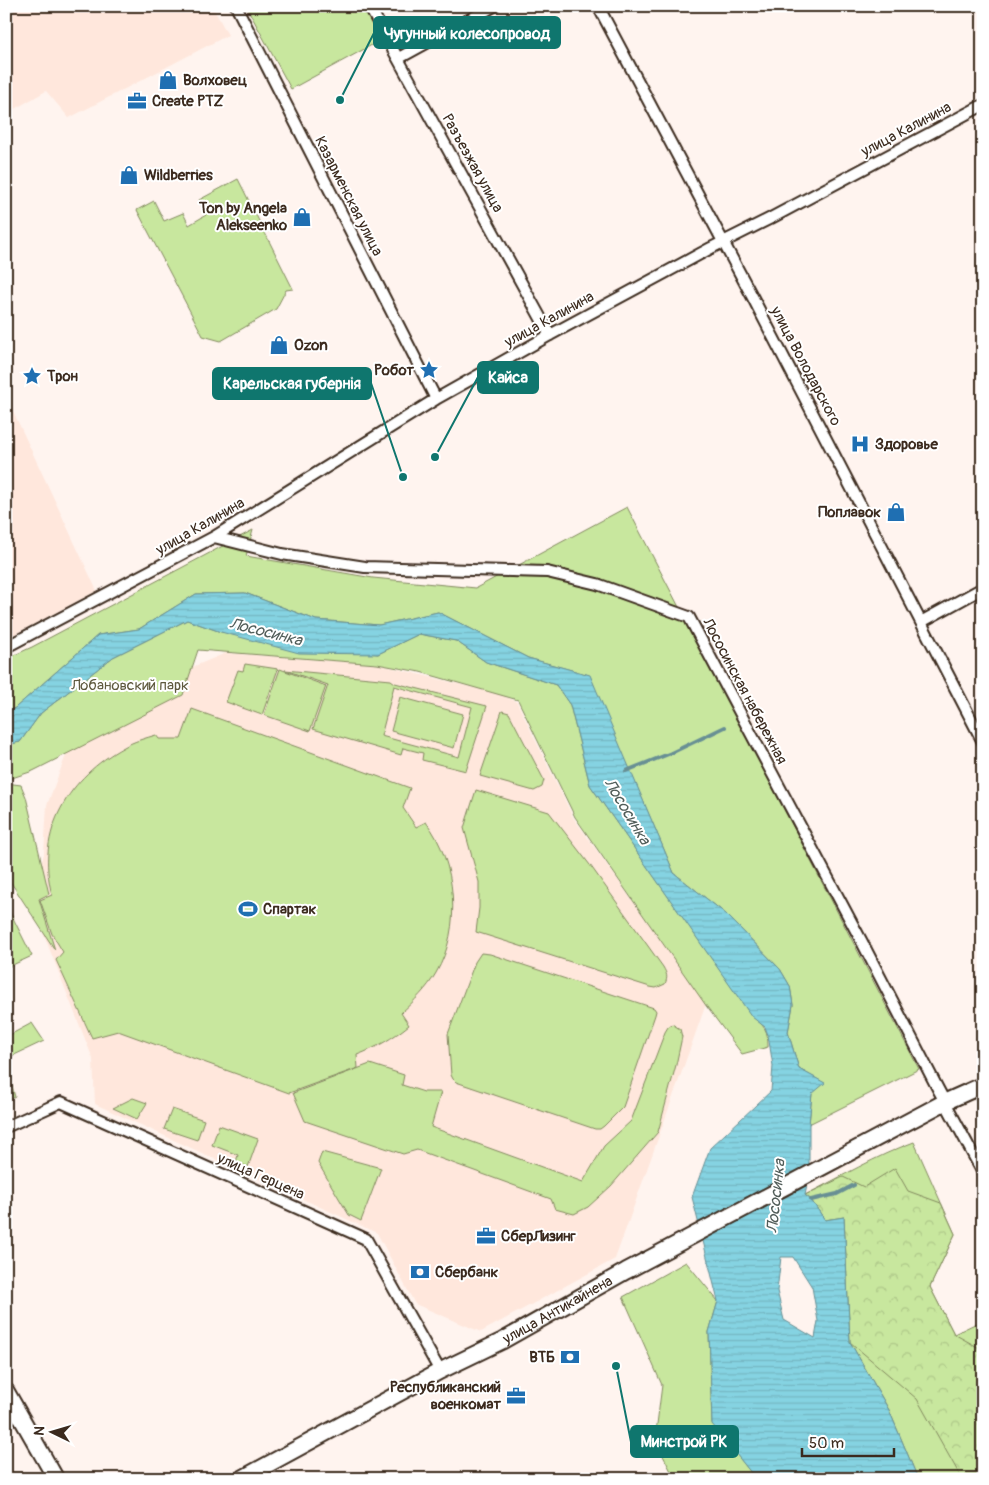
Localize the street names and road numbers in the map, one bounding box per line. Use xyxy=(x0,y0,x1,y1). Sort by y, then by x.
street label: улица Калинина xyxy=(857,98,955,162)
street label: Разъезжая улица xyxy=(438,111,507,216)
street label: Казарменская улица xyxy=(310,133,387,259)
street label: улица Калинина xyxy=(500,287,597,352)
street label: улица Володарского xyxy=(766,302,845,429)
street label: улица Калинина xyxy=(152,493,248,560)
street label: Лососинская набережная xyxy=(697,614,791,768)
street label: улица Герцена xyxy=(213,1148,307,1204)
street label: улица Антикайнена xyxy=(498,1272,616,1349)

